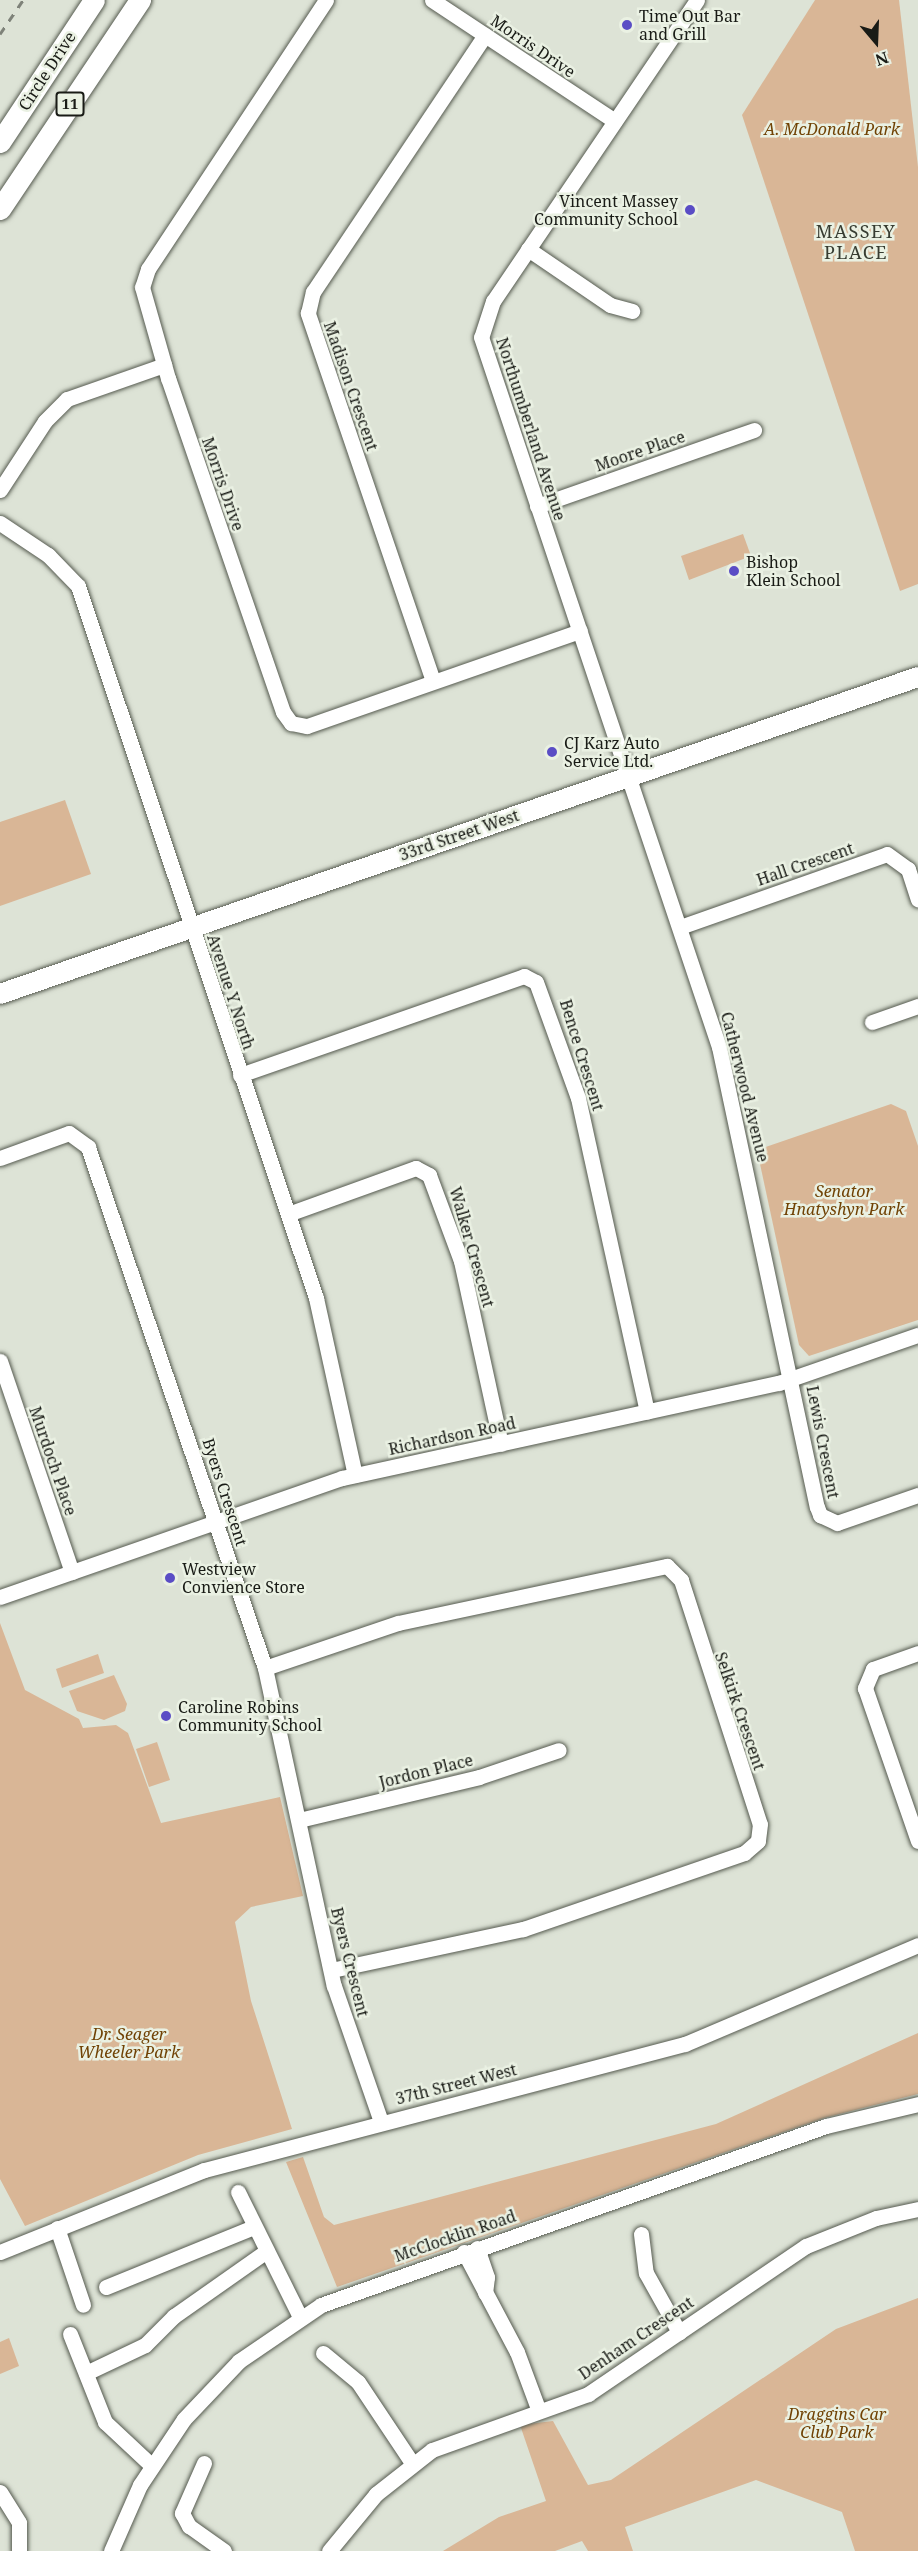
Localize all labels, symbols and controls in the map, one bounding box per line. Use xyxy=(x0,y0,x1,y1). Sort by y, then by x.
place label: Time Out Bar and Grill xyxy=(639,6,741,44)
street label: Morris Drive xyxy=(487,11,579,81)
north arrow xyxy=(846,12,906,72)
marker: Time Out Bar and Grill xyxy=(620,18,634,32)
street label: Circle Drive xyxy=(14,28,80,114)
text: N xyxy=(872,47,891,71)
road number: 11 xyxy=(55,92,85,116)
park label: A. McDonald Park xyxy=(764,119,900,139)
place label: Vincent Massey Community School xyxy=(534,191,678,229)
marker: Vincent Massey Community School xyxy=(683,203,697,217)
district label: MASSEY PLACE xyxy=(816,221,896,264)
street label: Madison Crescent xyxy=(320,319,382,453)
street label: Northumberland Avenue xyxy=(492,335,570,523)
street label: Moore Place xyxy=(593,427,687,475)
street label: Morris Drive xyxy=(198,435,248,533)
place label: Bishop Klein School xyxy=(746,552,840,590)
marker: Bishop Klein School xyxy=(727,564,741,578)
place label: CJ Karz Auto Service Ltd. xyxy=(564,733,660,771)
marker: CJ Karz Auto Service Ltd. xyxy=(545,745,559,759)
street label: 33rd Street West xyxy=(397,806,521,864)
street label: Hall Crescent xyxy=(754,838,856,890)
street label: Avenue Y North xyxy=(203,932,259,1052)
street label: Bence Crescent xyxy=(556,997,608,1113)
street label: Catherwood Avenue xyxy=(717,1010,773,1164)
park label: Senator Hnatyshyn Park xyxy=(784,1181,904,1219)
street label: Walker Crescent xyxy=(446,1185,498,1309)
street label: Lewis Crescent xyxy=(803,1384,843,1500)
street label: Murdoch Place xyxy=(25,1404,81,1518)
street label: Richardson Road xyxy=(387,1413,517,1459)
street label: Byers Crescent xyxy=(199,1436,251,1548)
place label: Westview Convience Store xyxy=(182,1559,305,1597)
marker: Westview Convience Store xyxy=(163,1571,177,1585)
street label: Selkirk Crescent xyxy=(711,1650,769,1772)
place label: Caroline Robins Community School xyxy=(178,1697,322,1735)
marker: Caroline Robins Community School xyxy=(159,1709,173,1723)
street label: Jordon Place xyxy=(377,1750,475,1792)
street label: Byers Crescent xyxy=(327,1905,373,2019)
park label: Dr. Seager Wheeler Park xyxy=(78,2024,180,2062)
street label: 37th Street West xyxy=(394,2060,518,2108)
street label: McClocklin Road xyxy=(392,2206,518,2266)
street label: Denham Crescent xyxy=(575,2292,697,2384)
park label: Draggins Car Club Park xyxy=(788,2404,886,2442)

